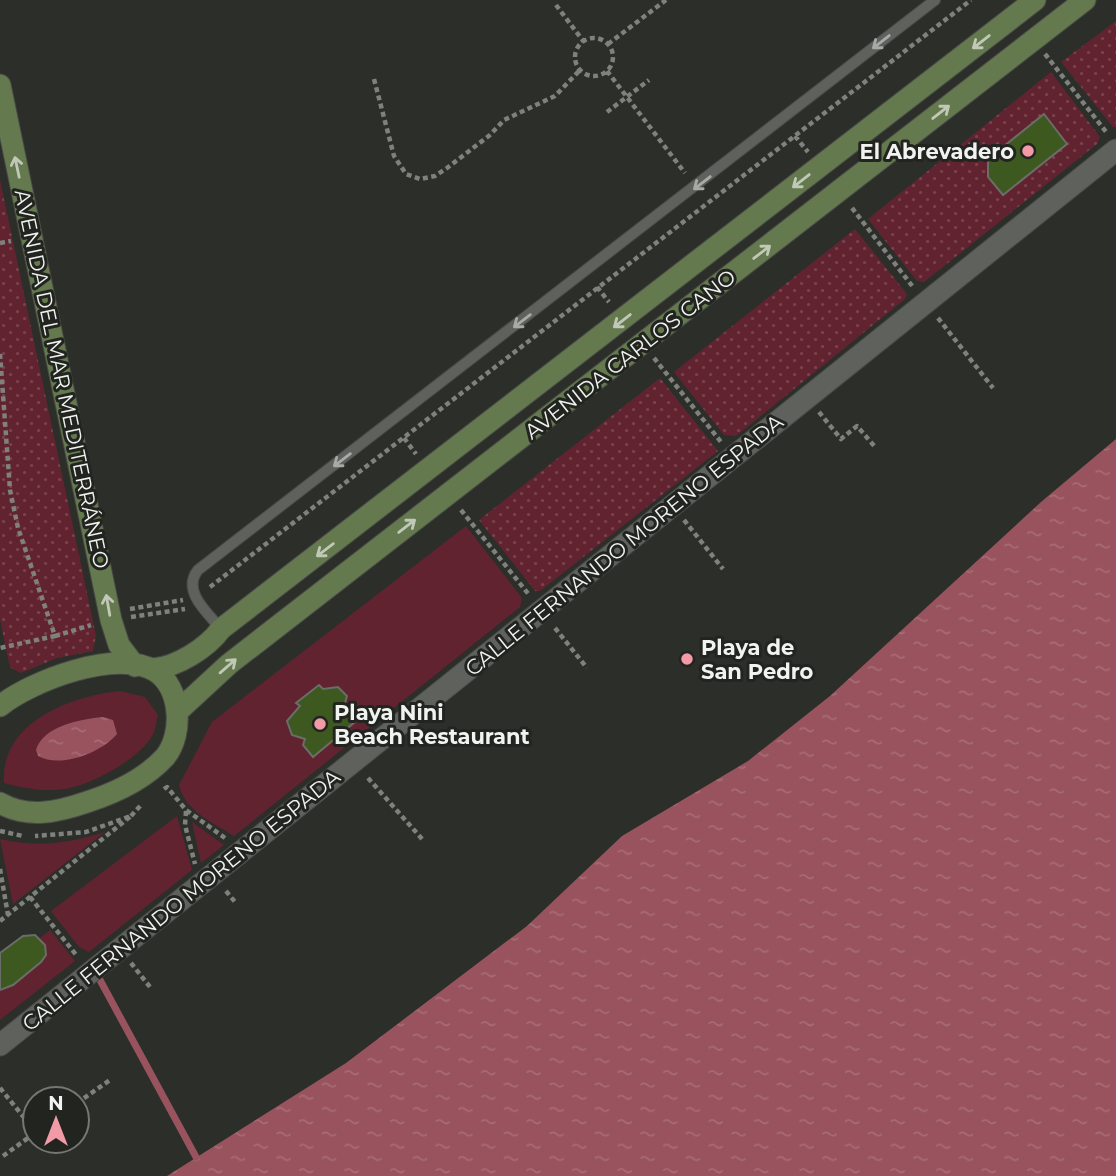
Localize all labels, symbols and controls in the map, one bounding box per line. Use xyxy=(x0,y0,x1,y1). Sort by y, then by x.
one-way arrow xyxy=(972,34,990,49)
one-way arrow xyxy=(873,35,891,50)
one-way arrow xyxy=(931,105,950,120)
place label: El Abrevadero xyxy=(860,139,1014,164)
marker: El Abrevadero xyxy=(1020,143,1036,159)
one-way arrow xyxy=(10,156,23,178)
one-way arrow xyxy=(792,174,811,189)
one-way arrow xyxy=(694,175,712,190)
street label: AVENIDA DEL MAR MEDITERRÁNEO xyxy=(10,187,114,571)
one-way arrow xyxy=(752,244,770,260)
street label: AVENIDA CARLOS CANO xyxy=(519,264,741,444)
one-way arrow xyxy=(613,313,631,329)
one-way arrow xyxy=(513,314,532,329)
street label: CALLE FERNANDO MORENO ESPADA xyxy=(460,408,789,681)
one-way arrow xyxy=(333,452,351,467)
one-way arrow xyxy=(398,519,416,534)
one-way arrow xyxy=(316,542,335,557)
one-way arrow xyxy=(101,594,115,617)
place label: Playa de San Pedro xyxy=(701,635,814,684)
marker: Playa de San Pedro xyxy=(679,651,695,667)
one-way arrow xyxy=(218,658,236,674)
place label: Playa Nini Beach Restaurant xyxy=(334,700,530,749)
marker: Playa Nini Beach Restaurant xyxy=(312,716,328,732)
street label: CALLE FERNANDO MORENO ESPADA xyxy=(17,763,346,1036)
north arrow xyxy=(21,1085,91,1155)
text: N xyxy=(48,1092,64,1115)

